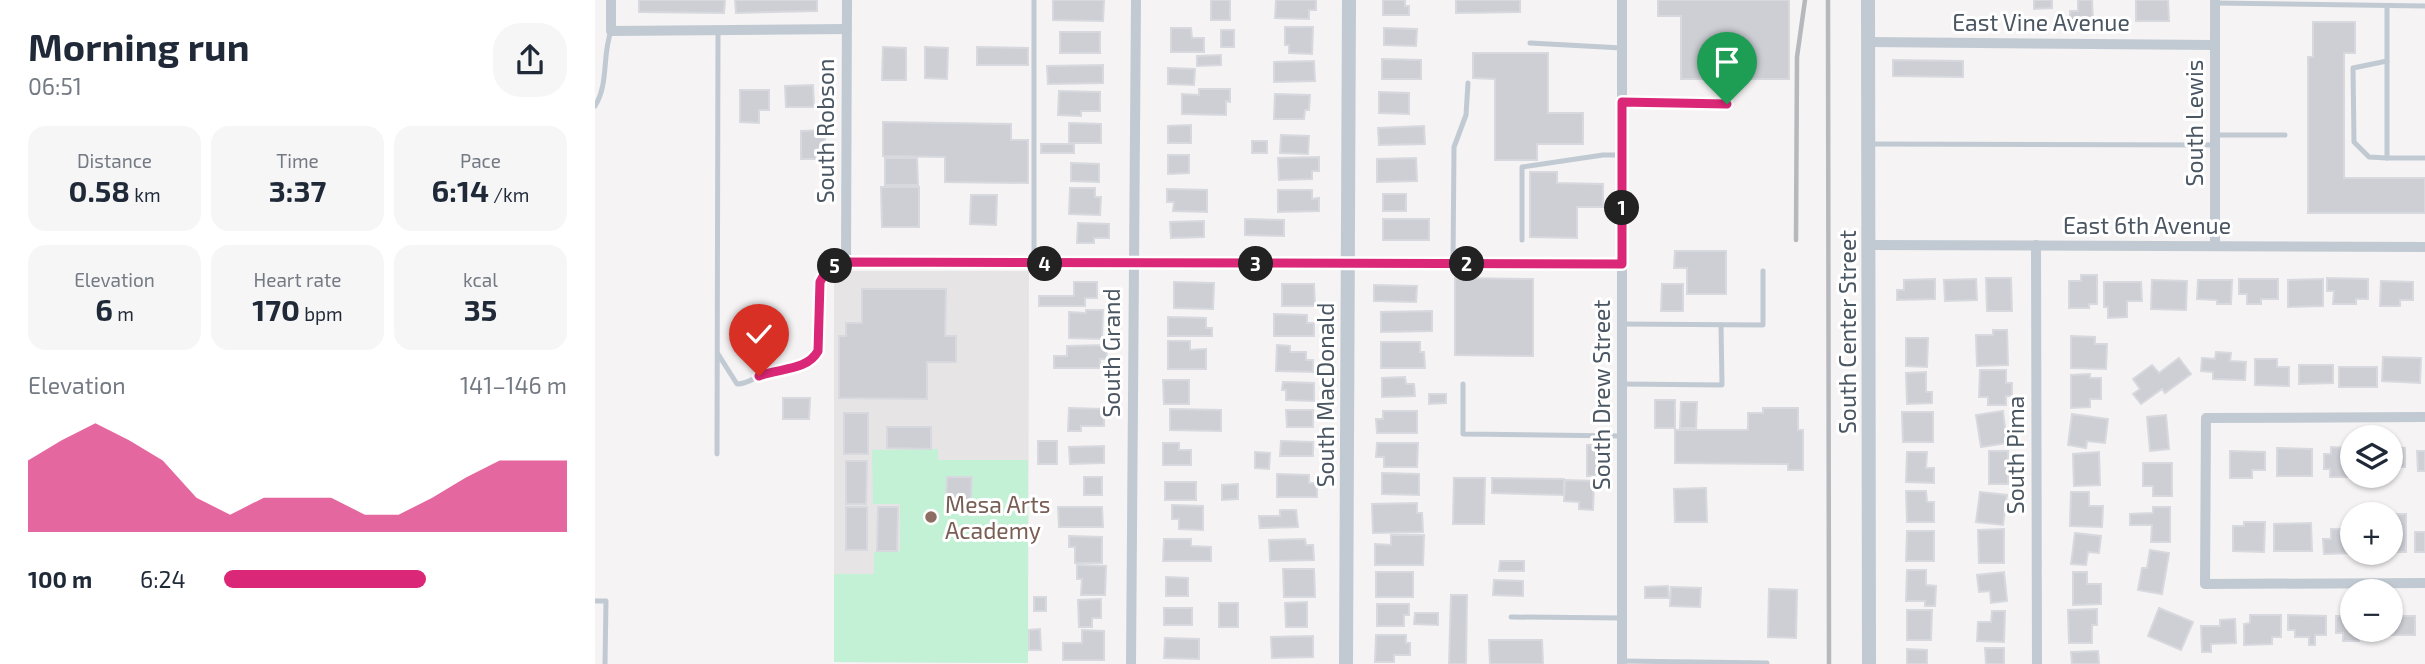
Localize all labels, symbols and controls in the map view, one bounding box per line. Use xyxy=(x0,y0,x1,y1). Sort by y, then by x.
street label: East Vine Avenue xyxy=(1952,8,2130,36)
text: Morning run xyxy=(28,23,249,69)
button: share xyxy=(493,23,567,97)
pin xyxy=(1697,32,1757,104)
icon: arrive xyxy=(1708,43,1746,81)
street label: South Robson xyxy=(811,59,839,203)
street label: South Lewis xyxy=(2180,60,2208,186)
text: 06:51 xyxy=(28,72,82,100)
text: Distance xyxy=(77,149,152,172)
text: Time xyxy=(276,149,319,172)
text: Pace xyxy=(460,149,501,172)
text: 0.58 xyxy=(68,172,130,208)
text: 3:37 xyxy=(269,172,326,208)
text: 6:14 xyxy=(432,172,489,208)
text: km xyxy=(130,183,161,206)
text: /km xyxy=(489,183,529,206)
pin: 1 xyxy=(1605,190,1639,226)
text: 1 xyxy=(1617,196,1626,219)
street label: East 6th Avenue xyxy=(2063,211,2231,239)
street label: South Center Street xyxy=(1833,230,1861,434)
pin: 4 xyxy=(1028,246,1063,282)
pin: 3 xyxy=(1239,246,1273,282)
pin: 2 xyxy=(1449,246,1485,282)
pin: 5 xyxy=(817,248,853,284)
text: 4 xyxy=(1038,252,1051,275)
text: 3 xyxy=(1250,252,1261,275)
text: 2 xyxy=(1461,252,1472,275)
text: 5 xyxy=(829,254,840,277)
text: Elevation xyxy=(74,268,155,291)
text: Heart rate xyxy=(254,268,341,291)
text: kcal xyxy=(463,268,498,291)
street label: South Grand xyxy=(1097,288,1125,418)
text: 6 xyxy=(95,291,113,327)
text: 170 xyxy=(252,291,300,327)
text: 35 xyxy=(464,291,497,327)
street label: South Drew Street xyxy=(1587,300,1615,490)
text: m xyxy=(113,302,134,325)
text: bpm xyxy=(300,302,343,325)
street label: South MacDonald xyxy=(1311,303,1339,487)
pin xyxy=(729,304,789,376)
icon: check xyxy=(740,315,778,353)
text: Elevation xyxy=(28,371,126,399)
text: 141–146 m xyxy=(460,371,567,399)
street label: South Pima xyxy=(2001,396,2029,514)
map controls xyxy=(2340,425,2403,642)
button: layers xyxy=(2340,425,2403,488)
place label: Mesa Arts Academy xyxy=(945,490,1050,544)
button: + xyxy=(2340,502,2403,565)
marker: Mesa Arts Academy xyxy=(923,509,939,525)
text: 100 m xyxy=(28,565,92,593)
text: 6:24 xyxy=(140,565,186,593)
button: − xyxy=(2340,579,2403,642)

